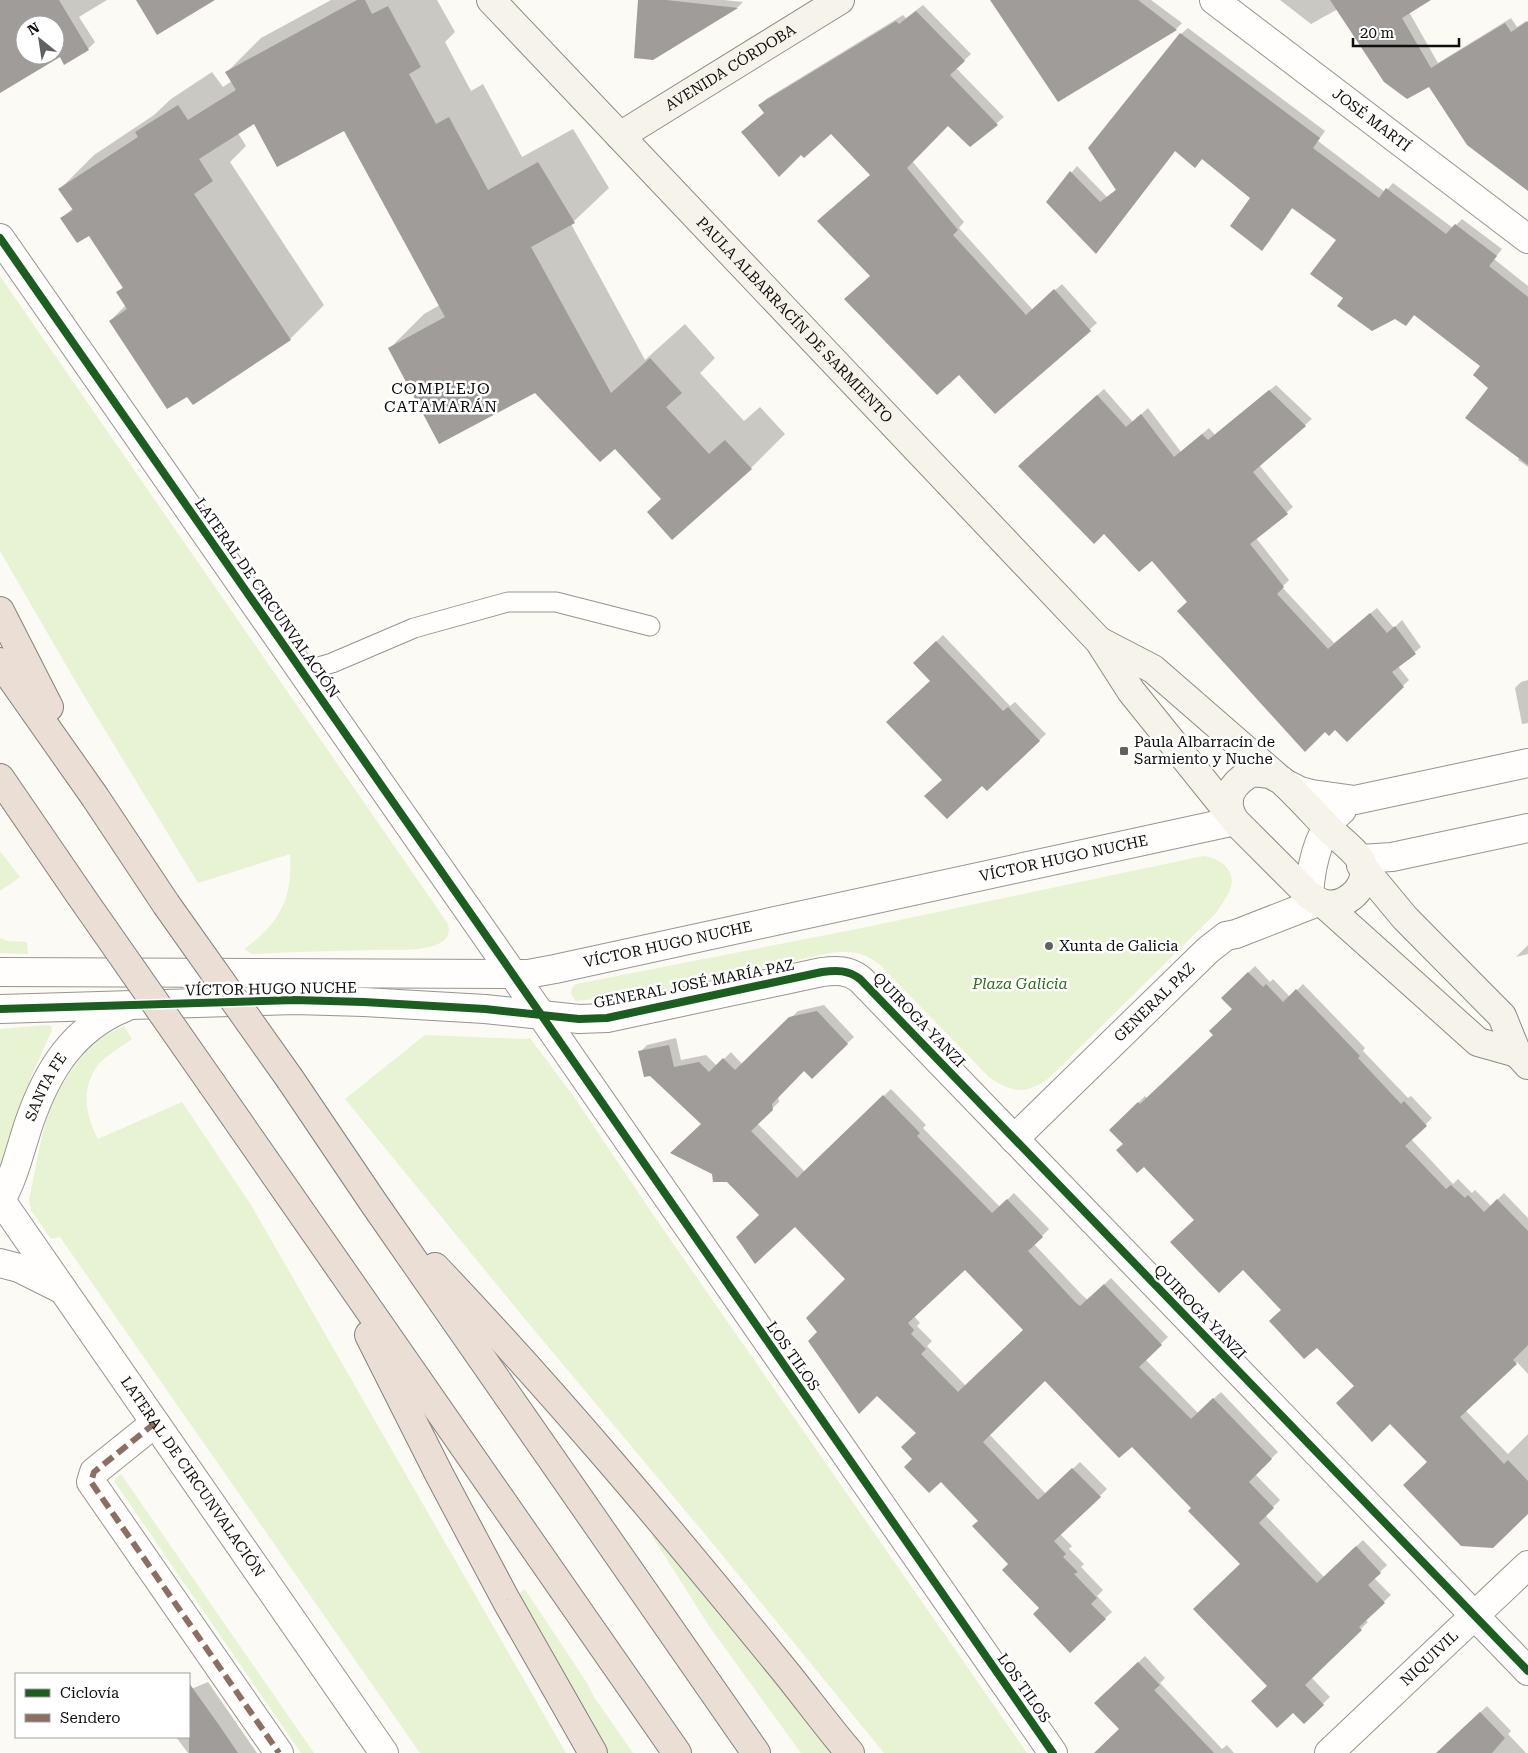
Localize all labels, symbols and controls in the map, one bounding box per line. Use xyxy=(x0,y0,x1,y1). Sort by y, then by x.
north arrow xyxy=(15,15,65,65)
scale bar xyxy=(1353,15,1459,47)
text: N xyxy=(25,19,42,38)
street label: AVENIDA CÓRDOBA xyxy=(662,20,800,115)
text: 20 m xyxy=(1360,24,1395,42)
street label: JOSÉ MARTÍ xyxy=(1329,84,1414,155)
street label: PAULA ALBARRACÍN DE SARMIENTO xyxy=(693,213,896,427)
district label: COMPLEJO CATAMARÁN xyxy=(384,379,498,416)
street label: LATERAL DE CIRCUNVALACIÓN xyxy=(191,494,344,701)
place label: Paula Albarracín de Sarmiento y Nuche xyxy=(1134,733,1275,768)
marker: Paula Albarracín de Sarmiento y Nuche xyxy=(1118,745,1130,757)
street label: VÍCTOR HUGO NUCHE xyxy=(978,831,1150,885)
street label: VÍCTOR HUGO NUCHE xyxy=(582,917,754,972)
place label: Xunta de Galicia xyxy=(1059,937,1178,955)
marker: Xunta de Galicia xyxy=(1043,940,1055,952)
street label: GENERAL JOSÉ MARÍA PAZ xyxy=(592,956,796,1012)
street label: GENERAL PAZ xyxy=(1110,959,1199,1046)
street label: QUIROGA YANZI xyxy=(869,969,969,1071)
park label: Plaza Galicia xyxy=(972,975,1067,993)
street label: VÍCTOR HUGO NUCHE xyxy=(185,979,357,999)
street label: SANTA FE xyxy=(21,1049,71,1124)
street label: QUIROGA YANZI xyxy=(1150,1261,1250,1363)
street label: LOS TILOS xyxy=(763,1318,823,1394)
street label: LATERAL DE CIRCUNVALACIÓN xyxy=(117,1373,268,1580)
street label: NIQUIVIL xyxy=(1397,1627,1462,1690)
street label: LOS TILOS xyxy=(994,1650,1054,1726)
legend xyxy=(15,1673,190,1738)
text: Ciclovía xyxy=(60,1684,119,1702)
text: Sendero xyxy=(60,1709,121,1727)

